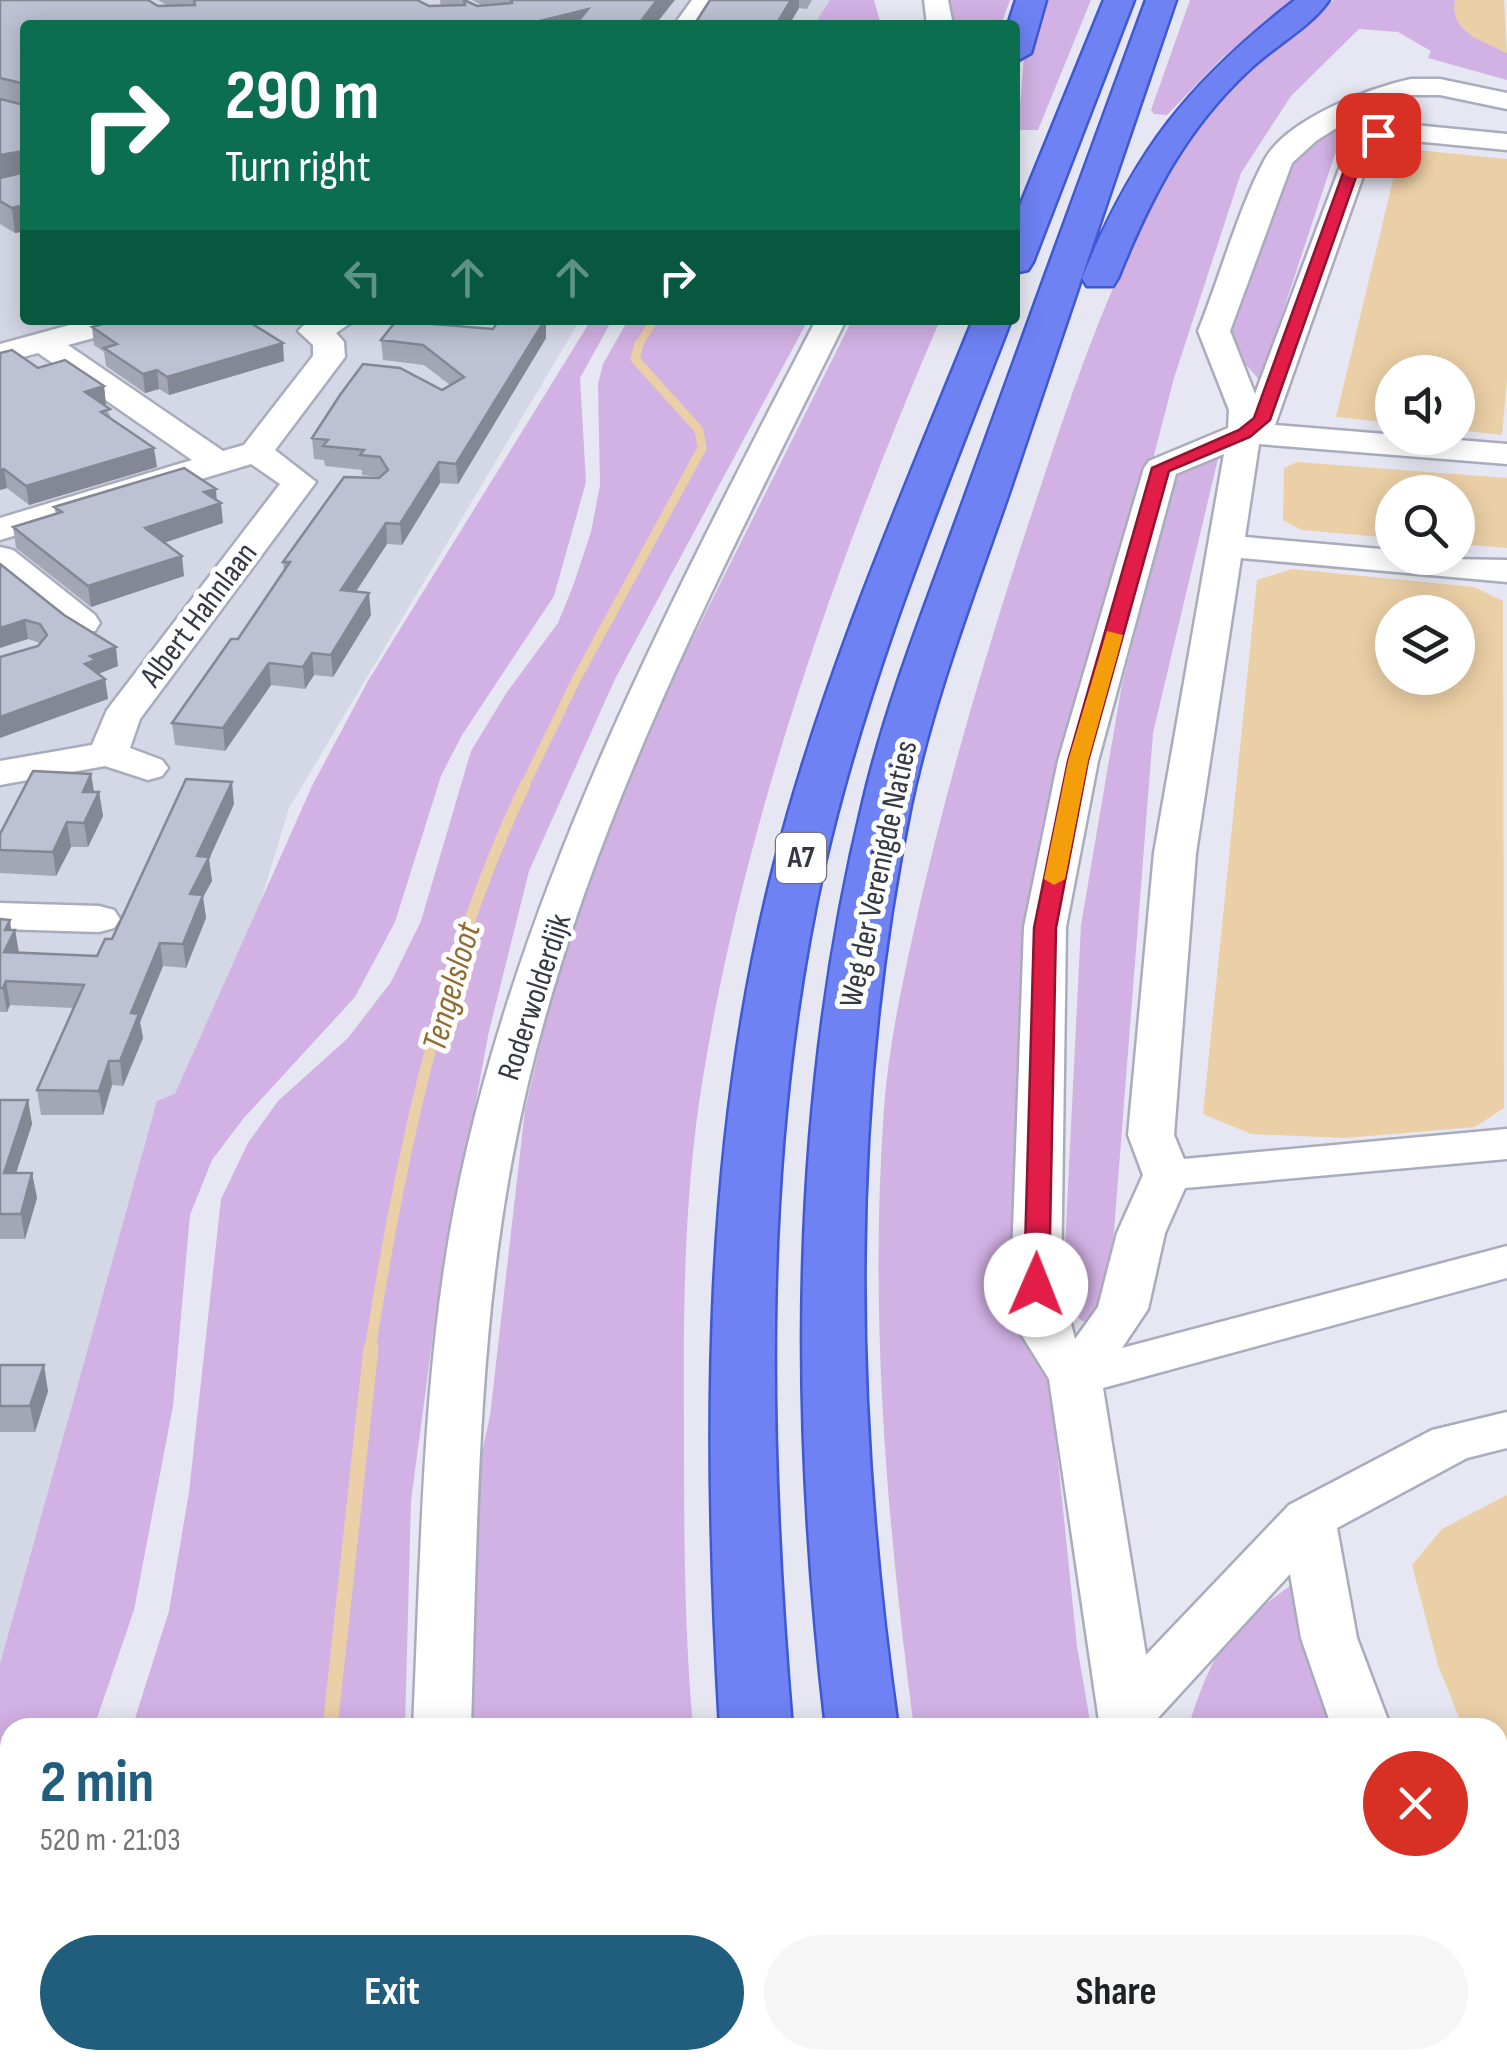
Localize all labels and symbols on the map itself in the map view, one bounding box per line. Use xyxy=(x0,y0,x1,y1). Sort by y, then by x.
pin xyxy=(1336,93,1421,178)
street label: Albert Hahnlaan xyxy=(131,535,266,696)
street label: Weg der Verenigde Naties xyxy=(832,737,926,1011)
road number: A7 xyxy=(776,833,826,883)
street label: Roderwolderdijk xyxy=(490,909,580,1085)
water label: Tengelsloot xyxy=(413,916,491,1056)
position arrow xyxy=(984,1233,1088,1337)

